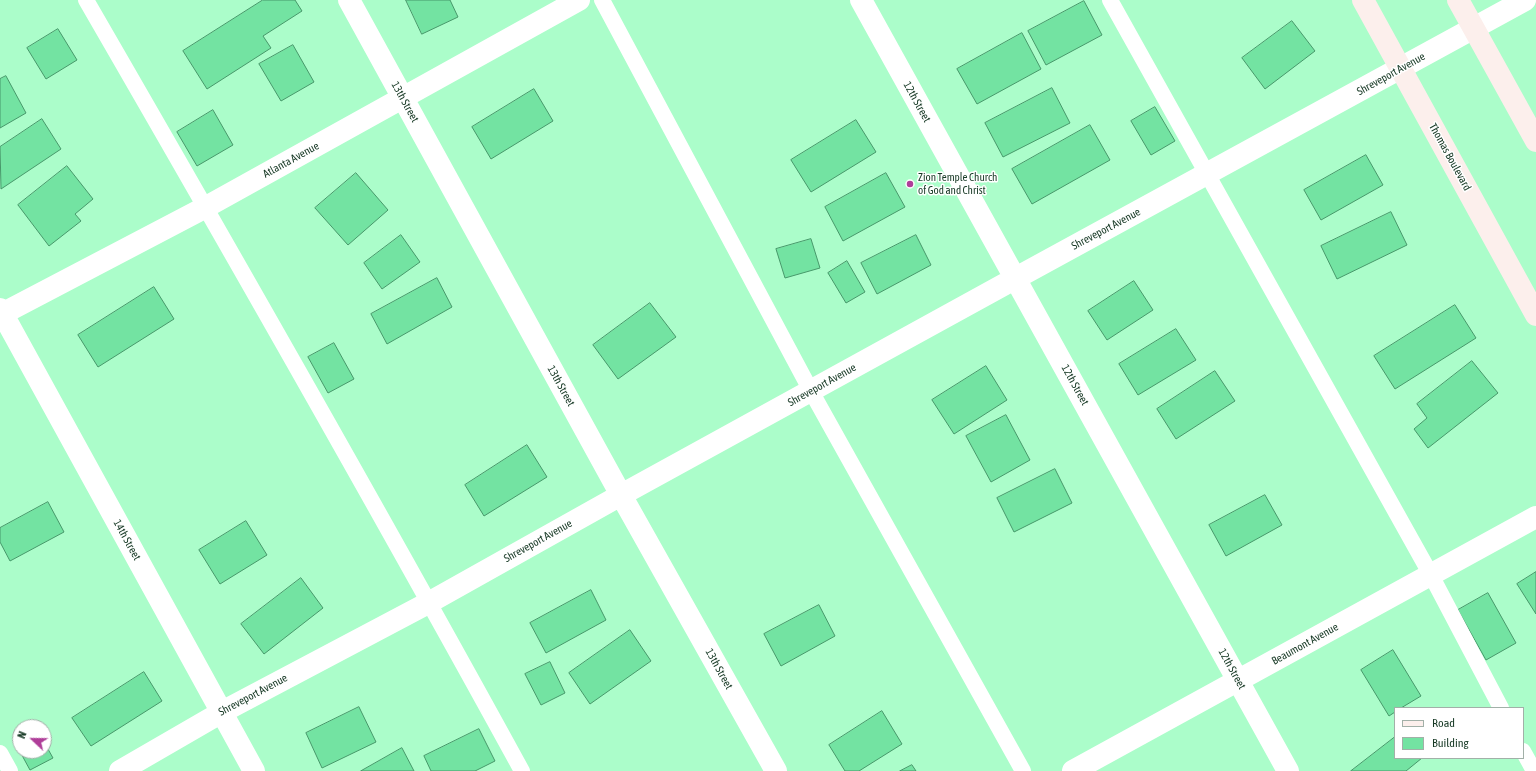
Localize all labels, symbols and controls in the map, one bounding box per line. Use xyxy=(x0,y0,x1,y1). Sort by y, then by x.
street label: Shreveport Avenue xyxy=(1355,50,1427,98)
street label: 13th Street xyxy=(388,79,422,125)
street label: 12th Street xyxy=(900,79,934,125)
street label: Thomas Boulevard xyxy=(1426,121,1474,193)
street label: Atlanta Avenue xyxy=(261,139,321,181)
place label: Zion Temple Church of God and Christ xyxy=(918,171,997,197)
marker: Zion Temple Church of God and Christ xyxy=(905,179,915,189)
street label: Shreveport Avenue xyxy=(1069,205,1143,253)
street label: Shreveport Avenue xyxy=(786,361,858,409)
street label: 12th Street xyxy=(1058,362,1092,408)
street label: 13th Street xyxy=(544,363,578,409)
street label: 14th Street xyxy=(110,517,144,563)
street label: Shreveport Avenue xyxy=(502,517,574,565)
street label: Beaumont Avenue xyxy=(1269,620,1341,668)
street label: 13th Street xyxy=(702,646,736,692)
street label: 12th Street xyxy=(1215,646,1249,692)
street label: Shreveport Avenue xyxy=(216,671,290,719)
legend xyxy=(1394,707,1524,759)
text: Road xyxy=(1432,716,1455,730)
north arrow xyxy=(12,719,52,759)
text: N xyxy=(15,730,29,740)
text: Building xyxy=(1432,736,1469,750)

